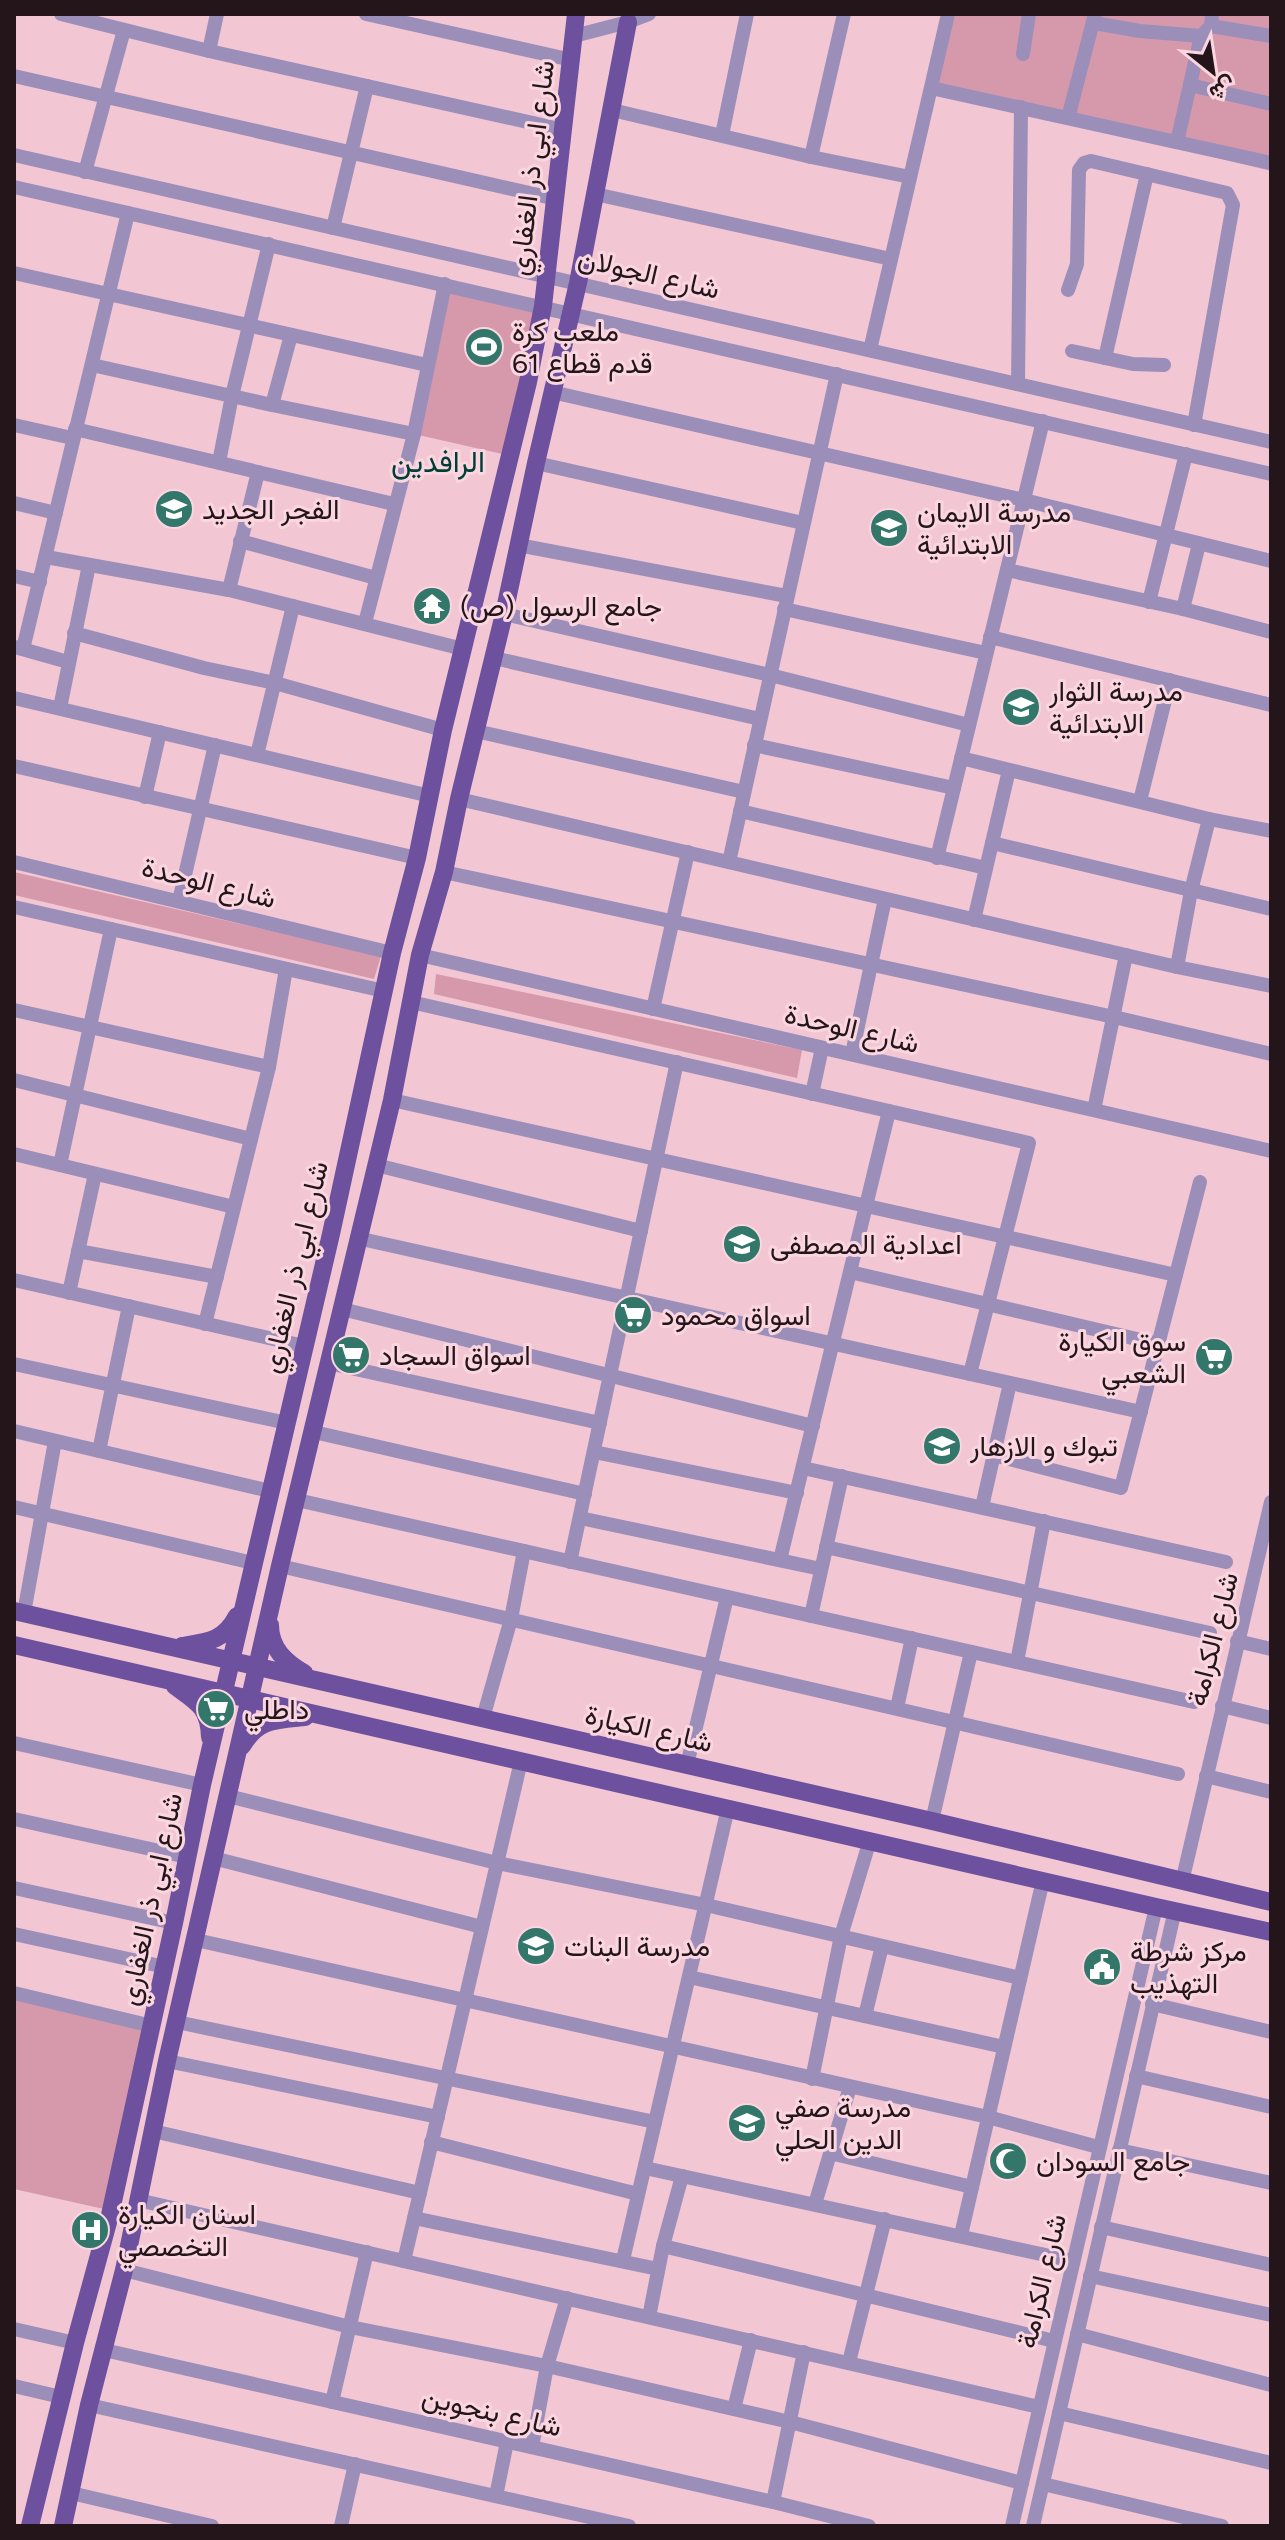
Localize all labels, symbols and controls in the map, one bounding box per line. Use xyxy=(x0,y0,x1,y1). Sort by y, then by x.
north arrow xyxy=(1173,32,1253,112)
street label: شارع ابي ذر الغفاري xyxy=(501,58,567,278)
text: ش xyxy=(1205,71,1241,107)
street label: شارع الجولان xyxy=(574,240,723,308)
place label: ملعب كرة قدم قطاع 61 xyxy=(512,314,653,382)
sports icon: ملعب كرة قدم قطاع 61 xyxy=(463,326,505,368)
district label: الرافدين xyxy=(391,443,485,480)
school or university icon: الفجر الجديد xyxy=(153,488,195,530)
place label: الفجر الجديد xyxy=(202,492,339,527)
place label: مدرسة الايمان الابتدائية xyxy=(917,495,1071,561)
school or university icon: مدرسة الايمان الابتدائية xyxy=(868,507,910,549)
temple icon: جامع الرسول (ص) xyxy=(411,585,453,627)
place label: جامع الرسول (ص) xyxy=(460,589,662,626)
place label: مدرسة الثوار الابتدائية xyxy=(1048,674,1183,740)
school or university icon: مدرسة الثوار الابتدائية xyxy=(1000,686,1042,728)
street label: شارع الوحدة xyxy=(138,849,280,917)
street label: شارع الوحدة xyxy=(781,996,923,1062)
street label: شارع ابي ذر الغفاري xyxy=(253,1158,341,1378)
school or university icon: اعدادية المصطفى xyxy=(721,1223,763,1265)
place label: اعدادية المصطفى xyxy=(770,1227,962,1261)
supermarket icon: اسواق محمود xyxy=(612,1294,654,1336)
place label: اسواق محمود xyxy=(661,1298,811,1333)
place label: سوق الكيارة الشعبي xyxy=(1058,1324,1186,1396)
supermarket icon: اسواق السجاد xyxy=(330,1334,372,1376)
supermarket icon: سوق الكيارة الشعبي xyxy=(1193,1336,1235,1378)
place label: اسواق السجاد xyxy=(379,1338,531,1373)
school or university icon: تبوك و الازهار xyxy=(921,1425,963,1467)
place label: تبوك و الازهار xyxy=(969,1429,1118,1464)
street label: شارع الكرامة xyxy=(1179,1568,1247,1710)
supermarket icon: داطلي xyxy=(195,1688,237,1730)
place label: داطلي xyxy=(244,1692,309,1732)
street label: شارع الكيارة xyxy=(581,1697,716,1761)
street label: شارع ابي ذر الغفاري xyxy=(111,1789,195,2010)
school or university icon: مدرسة البنات xyxy=(515,1925,557,1967)
place label: مدرسة البنات xyxy=(564,1929,710,1964)
place label: مركز شرطة التهذيب xyxy=(1130,1934,1247,2001)
public building icon: مركز شرطة التهذيب xyxy=(1081,1946,1123,1988)
place label: مدرسة صفي الدين الحلي xyxy=(775,2090,911,2162)
school or university icon: مدرسة صفي الدين الحلي xyxy=(726,2102,768,2144)
mosque icon: جامع السودان xyxy=(987,2140,1029,2182)
place label: جامع السودان xyxy=(1036,2144,1190,2181)
place label: اسنان الكيارة التخصصي xyxy=(118,2197,256,2269)
hospital icon: اسنان الكيارة التخصصي xyxy=(69,2209,111,2251)
street label: شارع الكرامة xyxy=(1009,2210,1075,2352)
street label: شارع بنجوين xyxy=(418,2378,565,2446)

